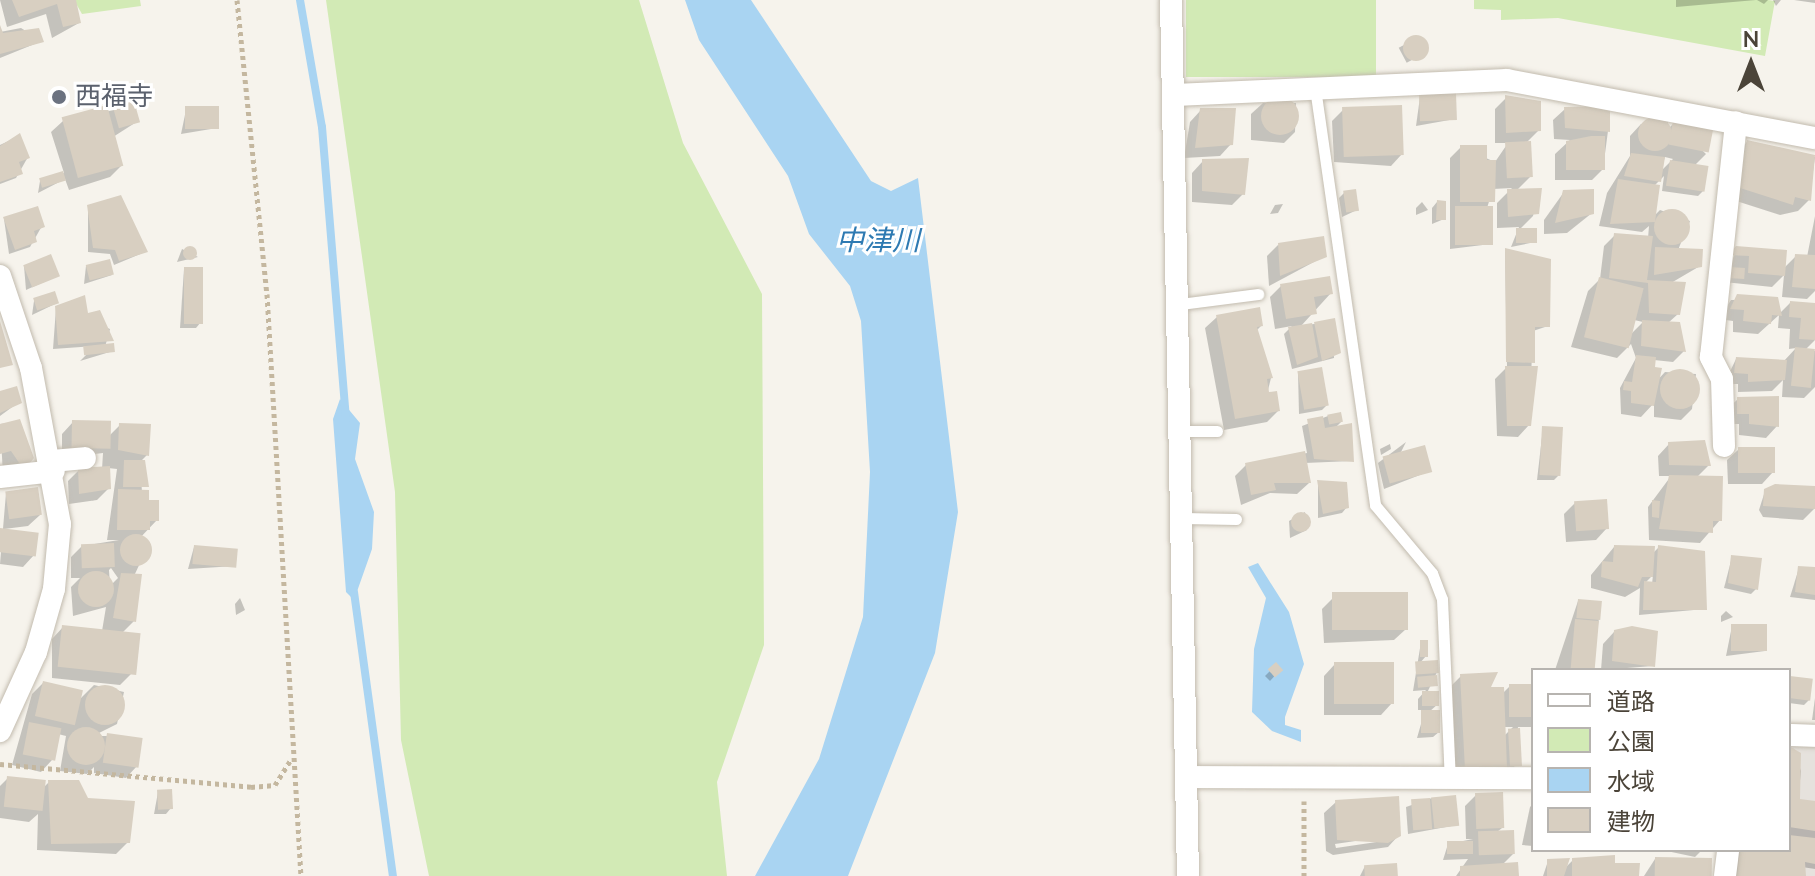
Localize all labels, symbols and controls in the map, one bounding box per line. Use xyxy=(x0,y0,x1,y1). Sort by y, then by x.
north arrow xyxy=(1711,24,1791,104)
text: N xyxy=(1743,25,1759,55)
place label: 西福寺 xyxy=(75,81,153,113)
marker: 西福寺 xyxy=(50,88,68,106)
water label: 中津川 xyxy=(836,224,920,258)
legend xyxy=(1531,668,1791,852)
text: 道路 xyxy=(1607,686,1655,718)
text: 公園 xyxy=(1607,726,1655,758)
text: 水域 xyxy=(1607,766,1655,798)
text: 建物 xyxy=(1607,806,1655,838)

